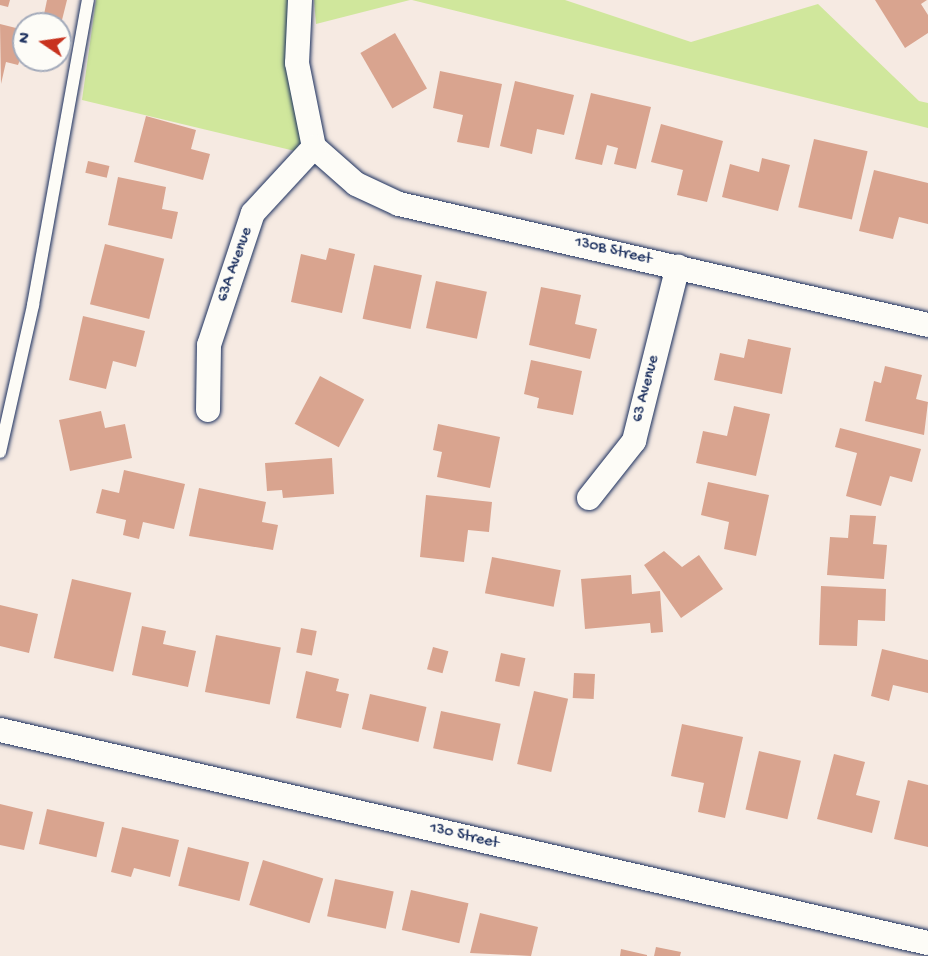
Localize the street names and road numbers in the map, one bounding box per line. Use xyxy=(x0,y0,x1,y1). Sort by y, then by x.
street label: 63A Avenue xyxy=(214,225,258,305)
street label: 130B Street xyxy=(573,234,653,270)
street label: 63 Avenue xyxy=(629,354,665,424)
street label: 130 Street xyxy=(428,820,500,854)

